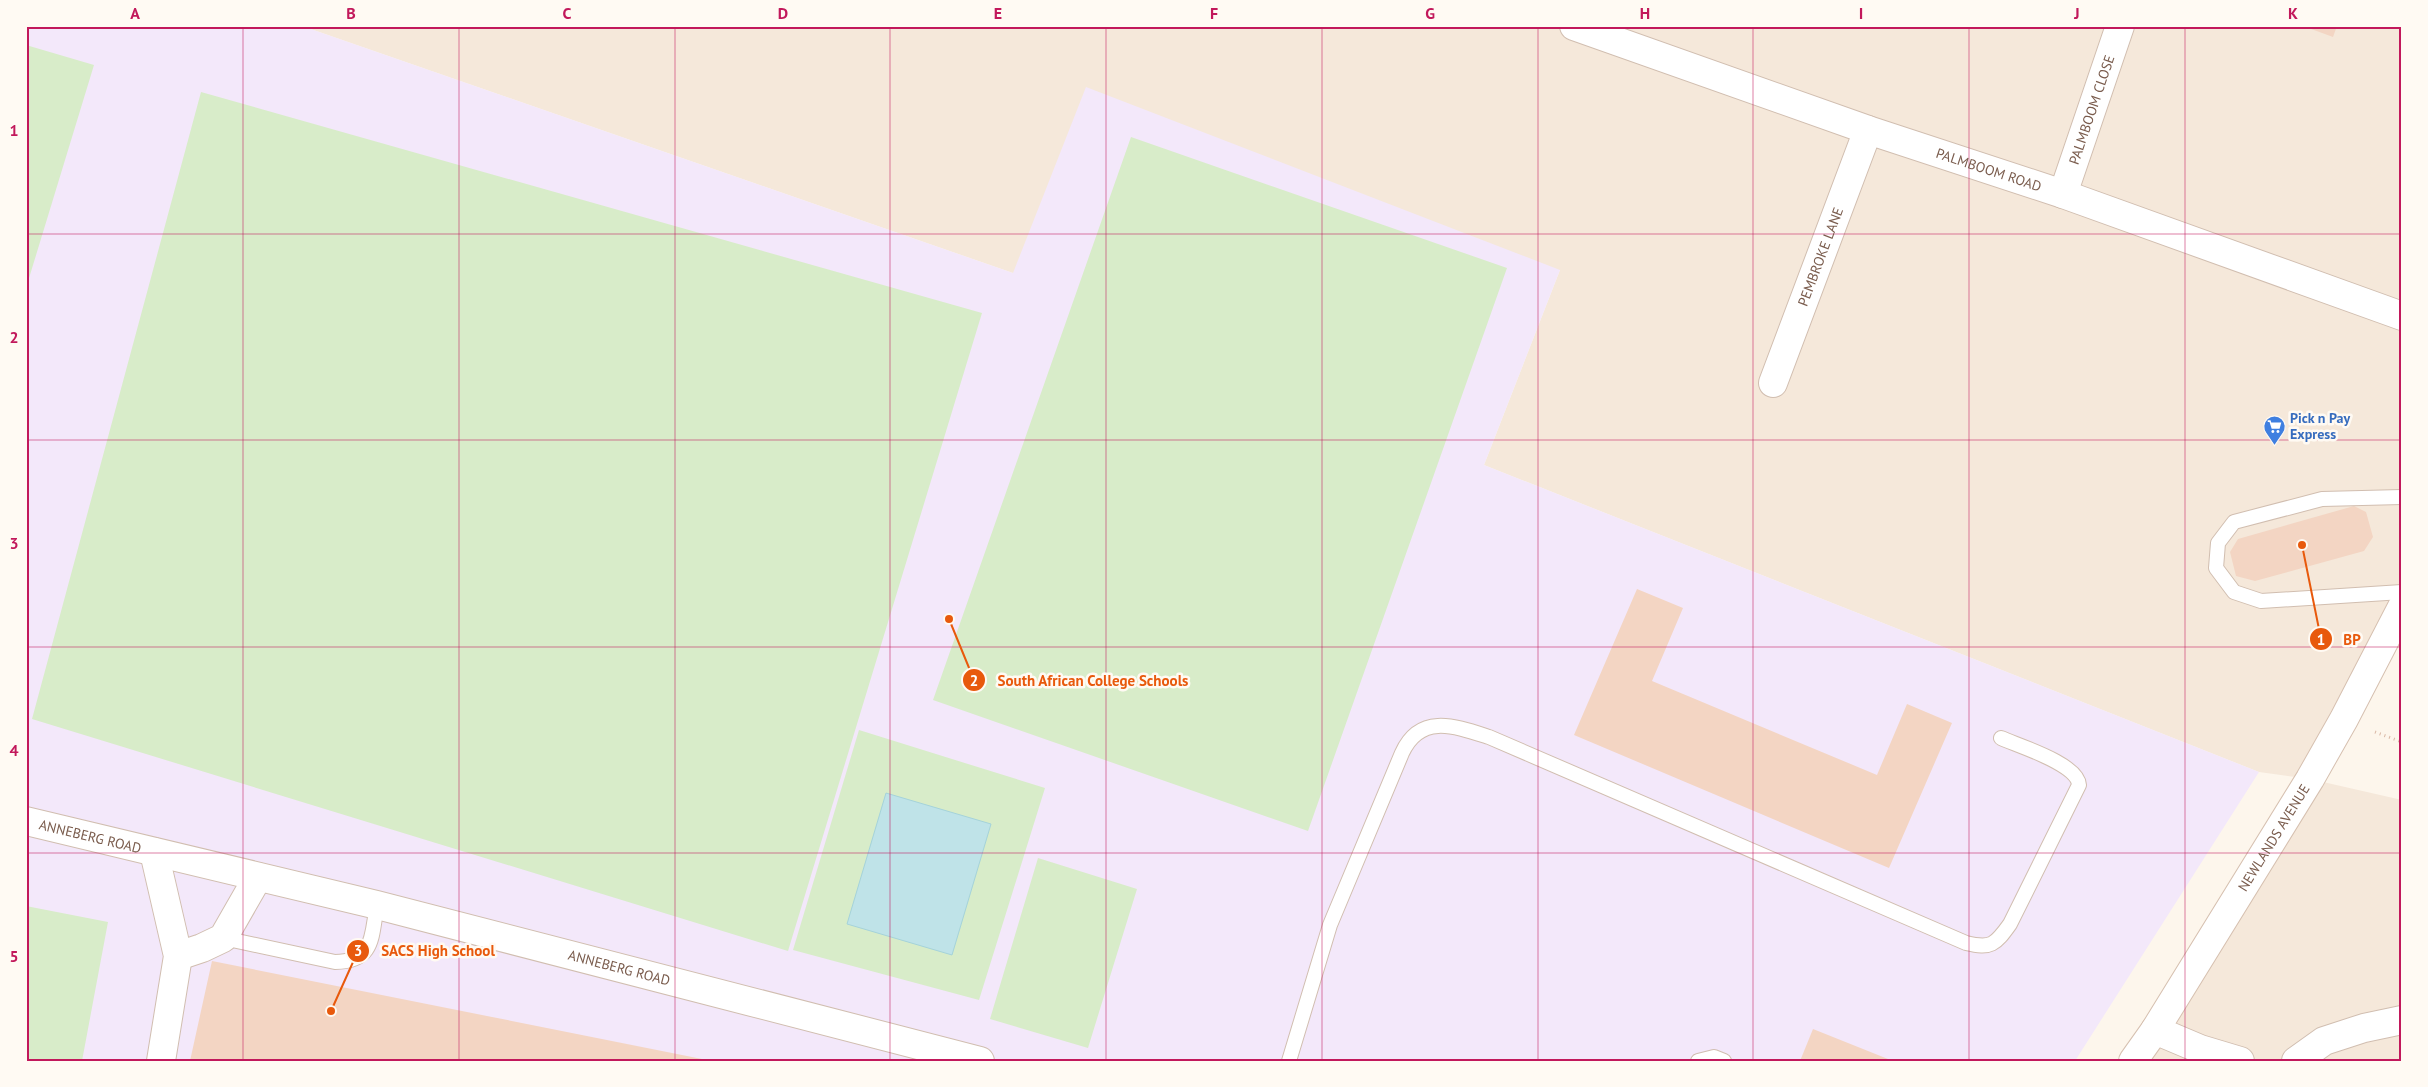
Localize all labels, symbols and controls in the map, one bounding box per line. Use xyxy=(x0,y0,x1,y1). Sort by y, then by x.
text: A xyxy=(130,3,140,23)
text: B xyxy=(346,3,356,23)
text: C xyxy=(563,3,572,23)
text: D xyxy=(778,3,788,23)
text: E xyxy=(994,3,1002,23)
text: F xyxy=(1210,3,1218,23)
text: G xyxy=(1425,3,1435,23)
text: H xyxy=(1640,3,1650,23)
text: I xyxy=(1859,3,1863,23)
text: J xyxy=(2073,3,2080,23)
text: K xyxy=(2288,3,2298,23)
street label: PALMBOOM CLOSE xyxy=(2065,53,2119,167)
text: 1 xyxy=(9,120,19,140)
street label: PALMBOOM ROAD xyxy=(1934,144,2044,195)
street label: PEMBROKE LANE xyxy=(1794,205,1847,309)
text: 2 xyxy=(9,327,19,347)
place label: Pick n Pay Express xyxy=(2290,409,2351,443)
supermarket icon: Pick n Pay Express xyxy=(2262,414,2286,445)
text: 3 xyxy=(9,533,19,553)
callout: BP xyxy=(2309,624,2371,654)
text: 1 xyxy=(2317,630,2325,649)
text: BP xyxy=(2343,630,2361,649)
callout: South African College Schools xyxy=(962,665,1198,695)
text: 2 xyxy=(970,671,978,690)
text: South African College Schools xyxy=(998,671,1188,690)
text: 4 xyxy=(9,740,19,760)
street label: NEWLANDS AVENUE xyxy=(2234,781,2314,895)
street label: ANNEBERG ROAD xyxy=(37,815,143,857)
callout: SACS High School xyxy=(346,936,505,966)
text: 3 xyxy=(354,941,362,960)
text: SACS High School xyxy=(381,941,495,960)
text: 5 xyxy=(9,946,19,966)
street label: ANNEBERG ROAD xyxy=(566,946,672,989)

